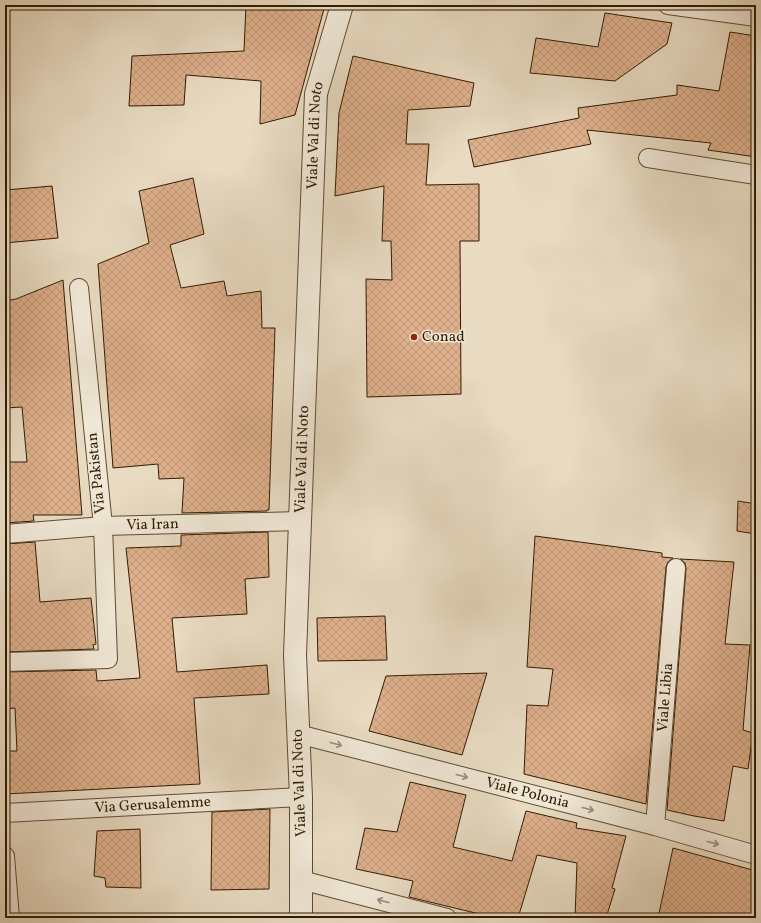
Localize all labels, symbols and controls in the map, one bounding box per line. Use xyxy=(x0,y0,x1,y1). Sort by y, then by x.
street label: Viale Val di Noto xyxy=(302,79,330,190)
place label: Conad xyxy=(422,327,465,348)
marker: Conad xyxy=(409,332,419,342)
street label: Viale Val di Noto xyxy=(290,405,315,514)
street label: Via Pakistan xyxy=(82,431,112,515)
street label: Via Iran xyxy=(126,514,179,536)
street label: Viale Libia xyxy=(652,662,679,733)
street label: Viale Val di Noto xyxy=(288,729,312,837)
one-way arrow xyxy=(329,740,342,748)
street label: Viale Polonia xyxy=(483,772,572,814)
one-way arrow xyxy=(455,773,468,781)
street label: Via Gerusalemme xyxy=(94,791,212,819)
one-way arrow xyxy=(581,806,594,813)
one-way arrow xyxy=(707,840,720,847)
one-way arrow xyxy=(376,897,389,904)

